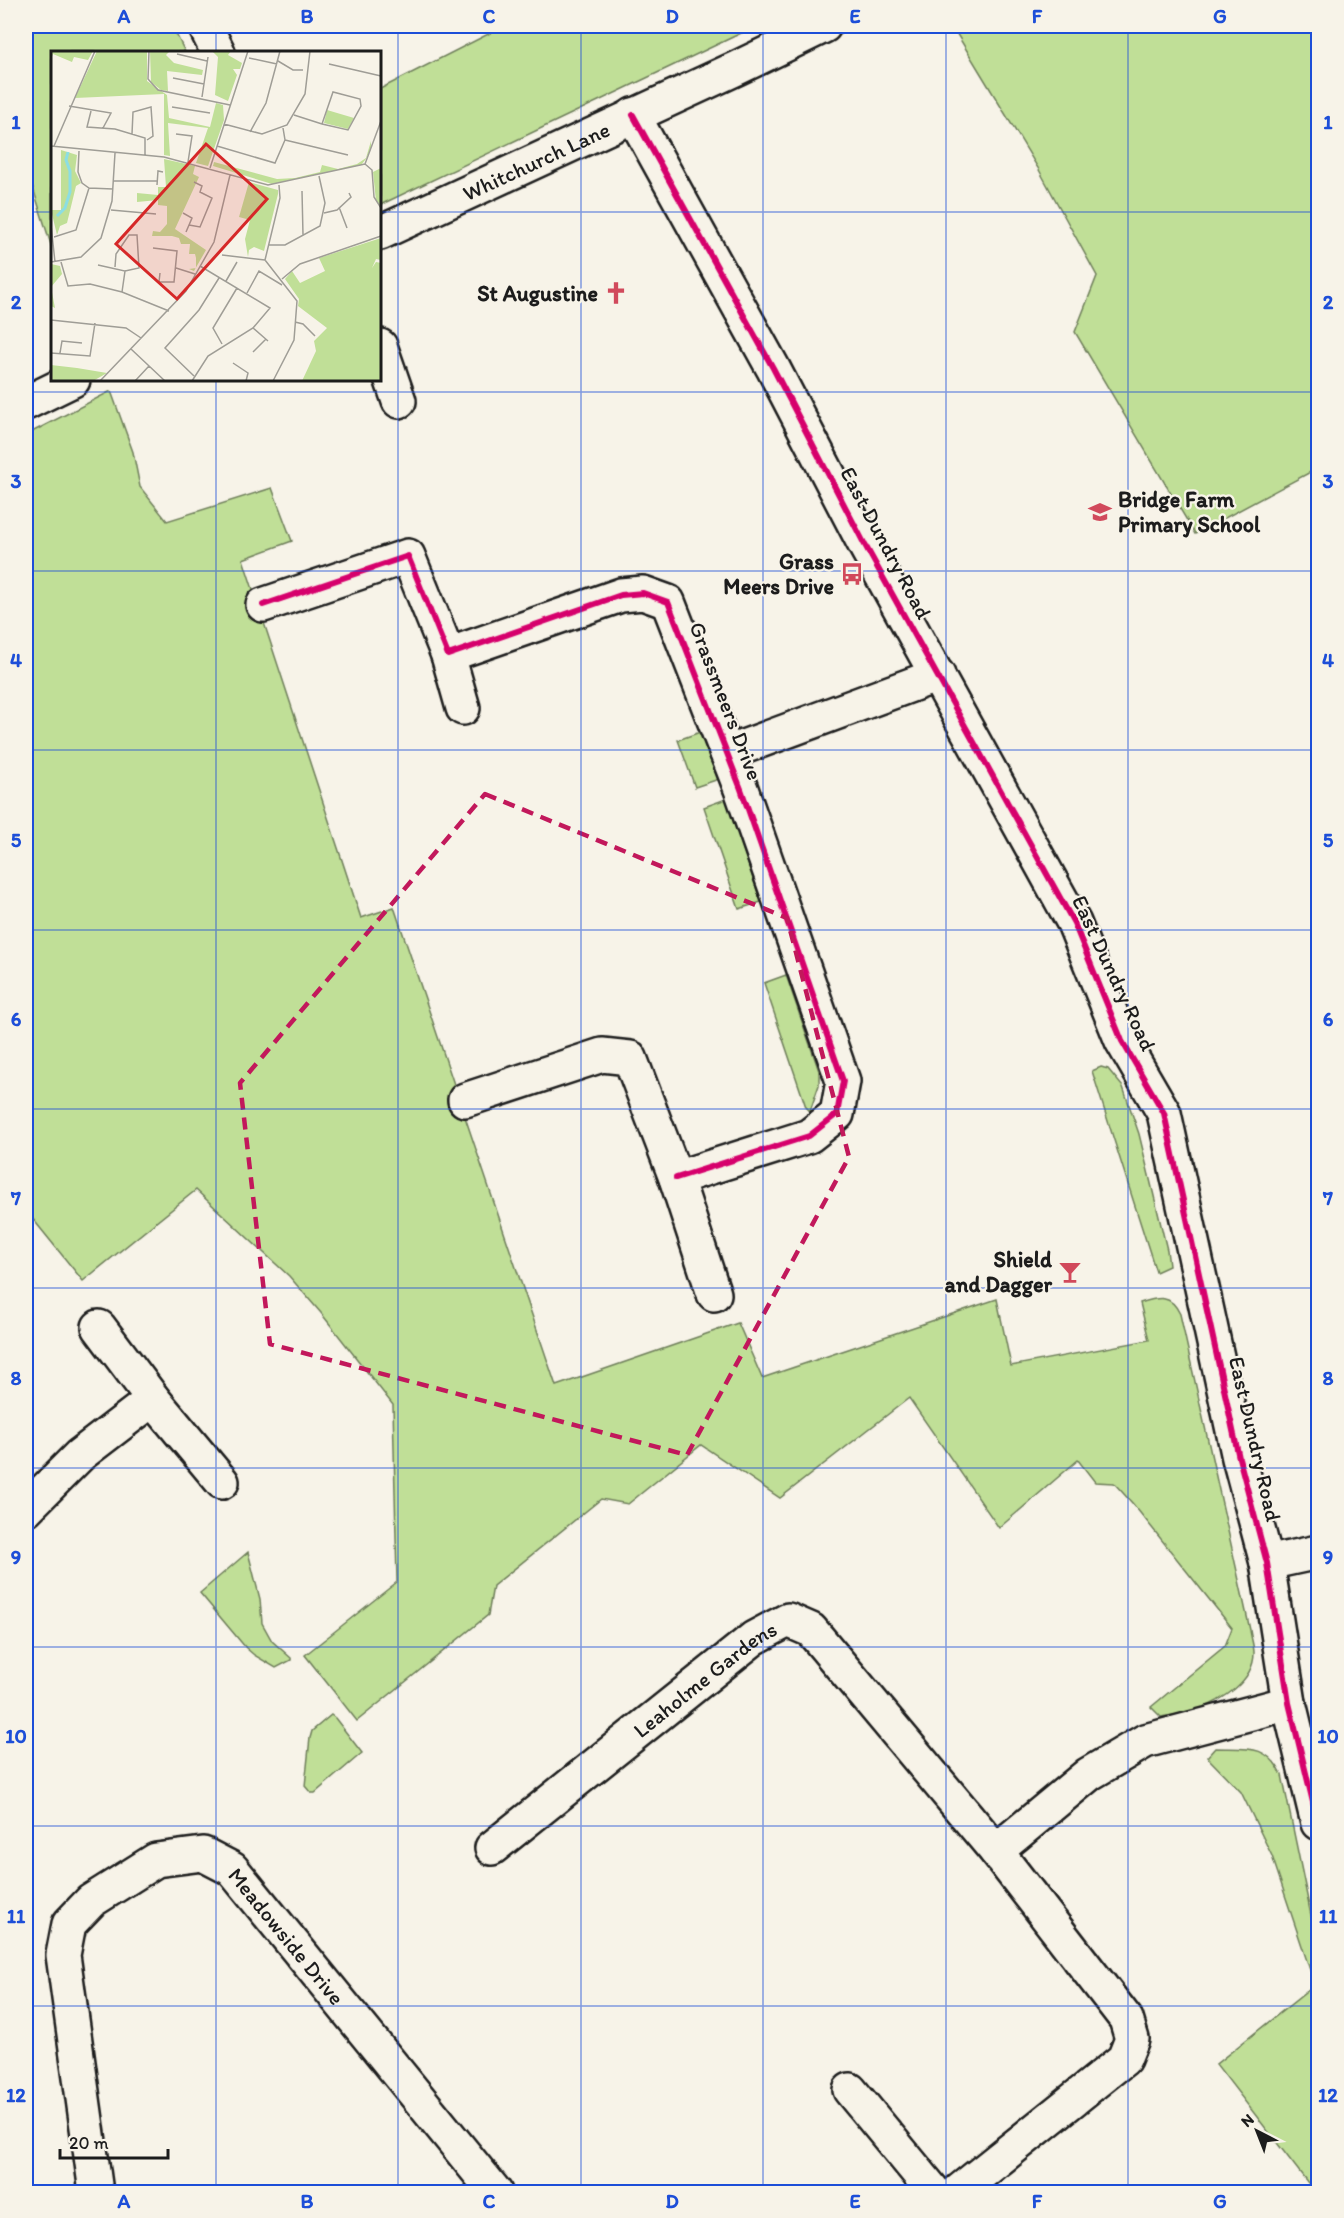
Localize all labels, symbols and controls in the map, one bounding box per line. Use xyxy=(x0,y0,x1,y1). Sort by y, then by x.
text: A xyxy=(117,4,131,28)
text: B xyxy=(301,4,314,28)
text: C xyxy=(483,4,496,28)
text: D xyxy=(665,4,679,28)
text: E xyxy=(849,4,861,28)
text: F xyxy=(1032,4,1043,28)
text: G xyxy=(1213,4,1227,28)
inset map xyxy=(51,51,381,381)
text: 1 xyxy=(11,110,21,134)
text: 1 xyxy=(1323,110,1333,134)
street label: Whitchurch Lane xyxy=(458,115,614,206)
place label: St Augustine xyxy=(477,280,598,307)
church icon: St Augustine xyxy=(603,280,629,306)
text: 2 xyxy=(11,290,22,314)
text: 2 xyxy=(1323,290,1334,314)
street label: East Dundry Road xyxy=(834,462,938,624)
text: 3 xyxy=(11,469,22,493)
text: 3 xyxy=(1323,469,1334,493)
place label: Bridge Farm Primary School xyxy=(1118,486,1261,538)
school or university icon: Bridge Farm Primary School xyxy=(1087,499,1113,525)
place label: Grass Meers Drive xyxy=(723,548,834,600)
bus stop icon: Grass Meers Drive xyxy=(839,561,865,587)
street label: Grassmeers Drive xyxy=(683,618,769,784)
text: 4 xyxy=(10,648,22,672)
text: 4 xyxy=(1322,648,1334,672)
text: 5 xyxy=(11,828,22,852)
text: 5 xyxy=(1323,828,1334,852)
street label: East Dundry Road xyxy=(1066,891,1162,1055)
text: 6 xyxy=(11,1007,22,1031)
text: 6 xyxy=(1323,1007,1334,1031)
text: 7 xyxy=(10,1186,21,1210)
text: 7 xyxy=(1322,1186,1333,1210)
place label: Shield and Dagger xyxy=(945,1246,1053,1298)
bar icon: Shield and Dagger xyxy=(1057,1259,1083,1285)
street label: East Dundry Road xyxy=(1223,1354,1287,1524)
text: 8 xyxy=(11,1366,22,1390)
text: 8 xyxy=(1323,1366,1334,1390)
text: 9 xyxy=(11,1545,21,1569)
text: 9 xyxy=(1323,1545,1333,1569)
street label: Leaholme Gardens xyxy=(627,1615,781,1743)
text: 10 xyxy=(5,1724,27,1748)
text: 10 xyxy=(1317,1724,1339,1748)
street label: Meadowside Drive xyxy=(223,1862,350,2010)
text: 11 xyxy=(7,1904,26,1928)
text: 11 xyxy=(1319,1904,1338,1928)
text: 12 xyxy=(6,2083,26,2107)
text: 12 xyxy=(1318,2083,1338,2107)
north arrow xyxy=(1227,2101,1287,2161)
text: N xyxy=(1237,2110,1258,2131)
scale bar xyxy=(60,2122,168,2160)
text: 20 m xyxy=(69,2132,109,2154)
text: A xyxy=(117,2189,131,2213)
text: B xyxy=(301,2189,314,2213)
text: C xyxy=(483,2189,496,2213)
text: D xyxy=(665,2189,679,2213)
text: E xyxy=(849,2189,861,2213)
text: F xyxy=(1032,2189,1043,2213)
text: G xyxy=(1213,2189,1227,2213)

